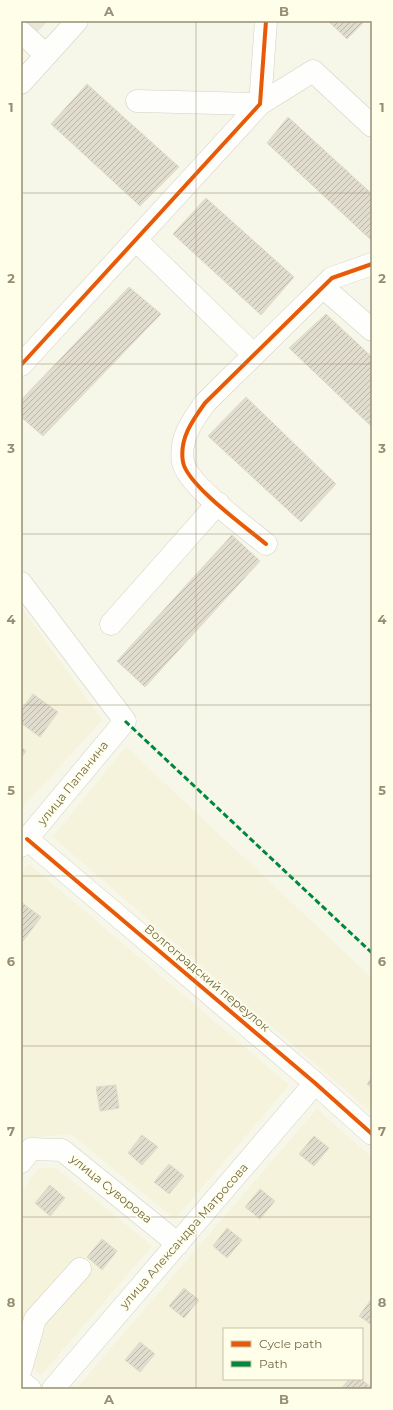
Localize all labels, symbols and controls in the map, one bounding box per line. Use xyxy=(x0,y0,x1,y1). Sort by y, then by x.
text: A xyxy=(103,3,115,19)
text: B xyxy=(279,3,289,19)
text: 1 xyxy=(8,99,14,115)
text: 1 xyxy=(379,99,385,115)
text: 2 xyxy=(7,270,15,286)
text: 2 xyxy=(378,270,386,286)
text: 3 xyxy=(6,440,15,456)
text: 3 xyxy=(377,440,386,456)
text: 4 xyxy=(7,611,16,627)
text: 4 xyxy=(378,611,387,627)
street label: улица Папанина xyxy=(33,738,111,829)
text: 5 xyxy=(7,782,15,798)
text: 5 xyxy=(378,782,386,798)
street label: Волгоградский переулок xyxy=(142,921,273,1034)
text: 6 xyxy=(7,953,16,969)
text: 6 xyxy=(378,953,387,969)
text: 7 xyxy=(7,1123,15,1139)
text: 7 xyxy=(378,1123,386,1139)
street label: улица Суворова xyxy=(67,1150,155,1226)
street label: улица Александра Матросова xyxy=(116,1160,251,1312)
text: 8 xyxy=(7,1294,16,1310)
text: 8 xyxy=(378,1294,387,1310)
legend xyxy=(223,1328,363,1380)
text: Cycle path xyxy=(259,1336,322,1351)
text: Path xyxy=(259,1356,288,1371)
text: A xyxy=(103,1391,115,1407)
text: B xyxy=(279,1391,289,1407)

